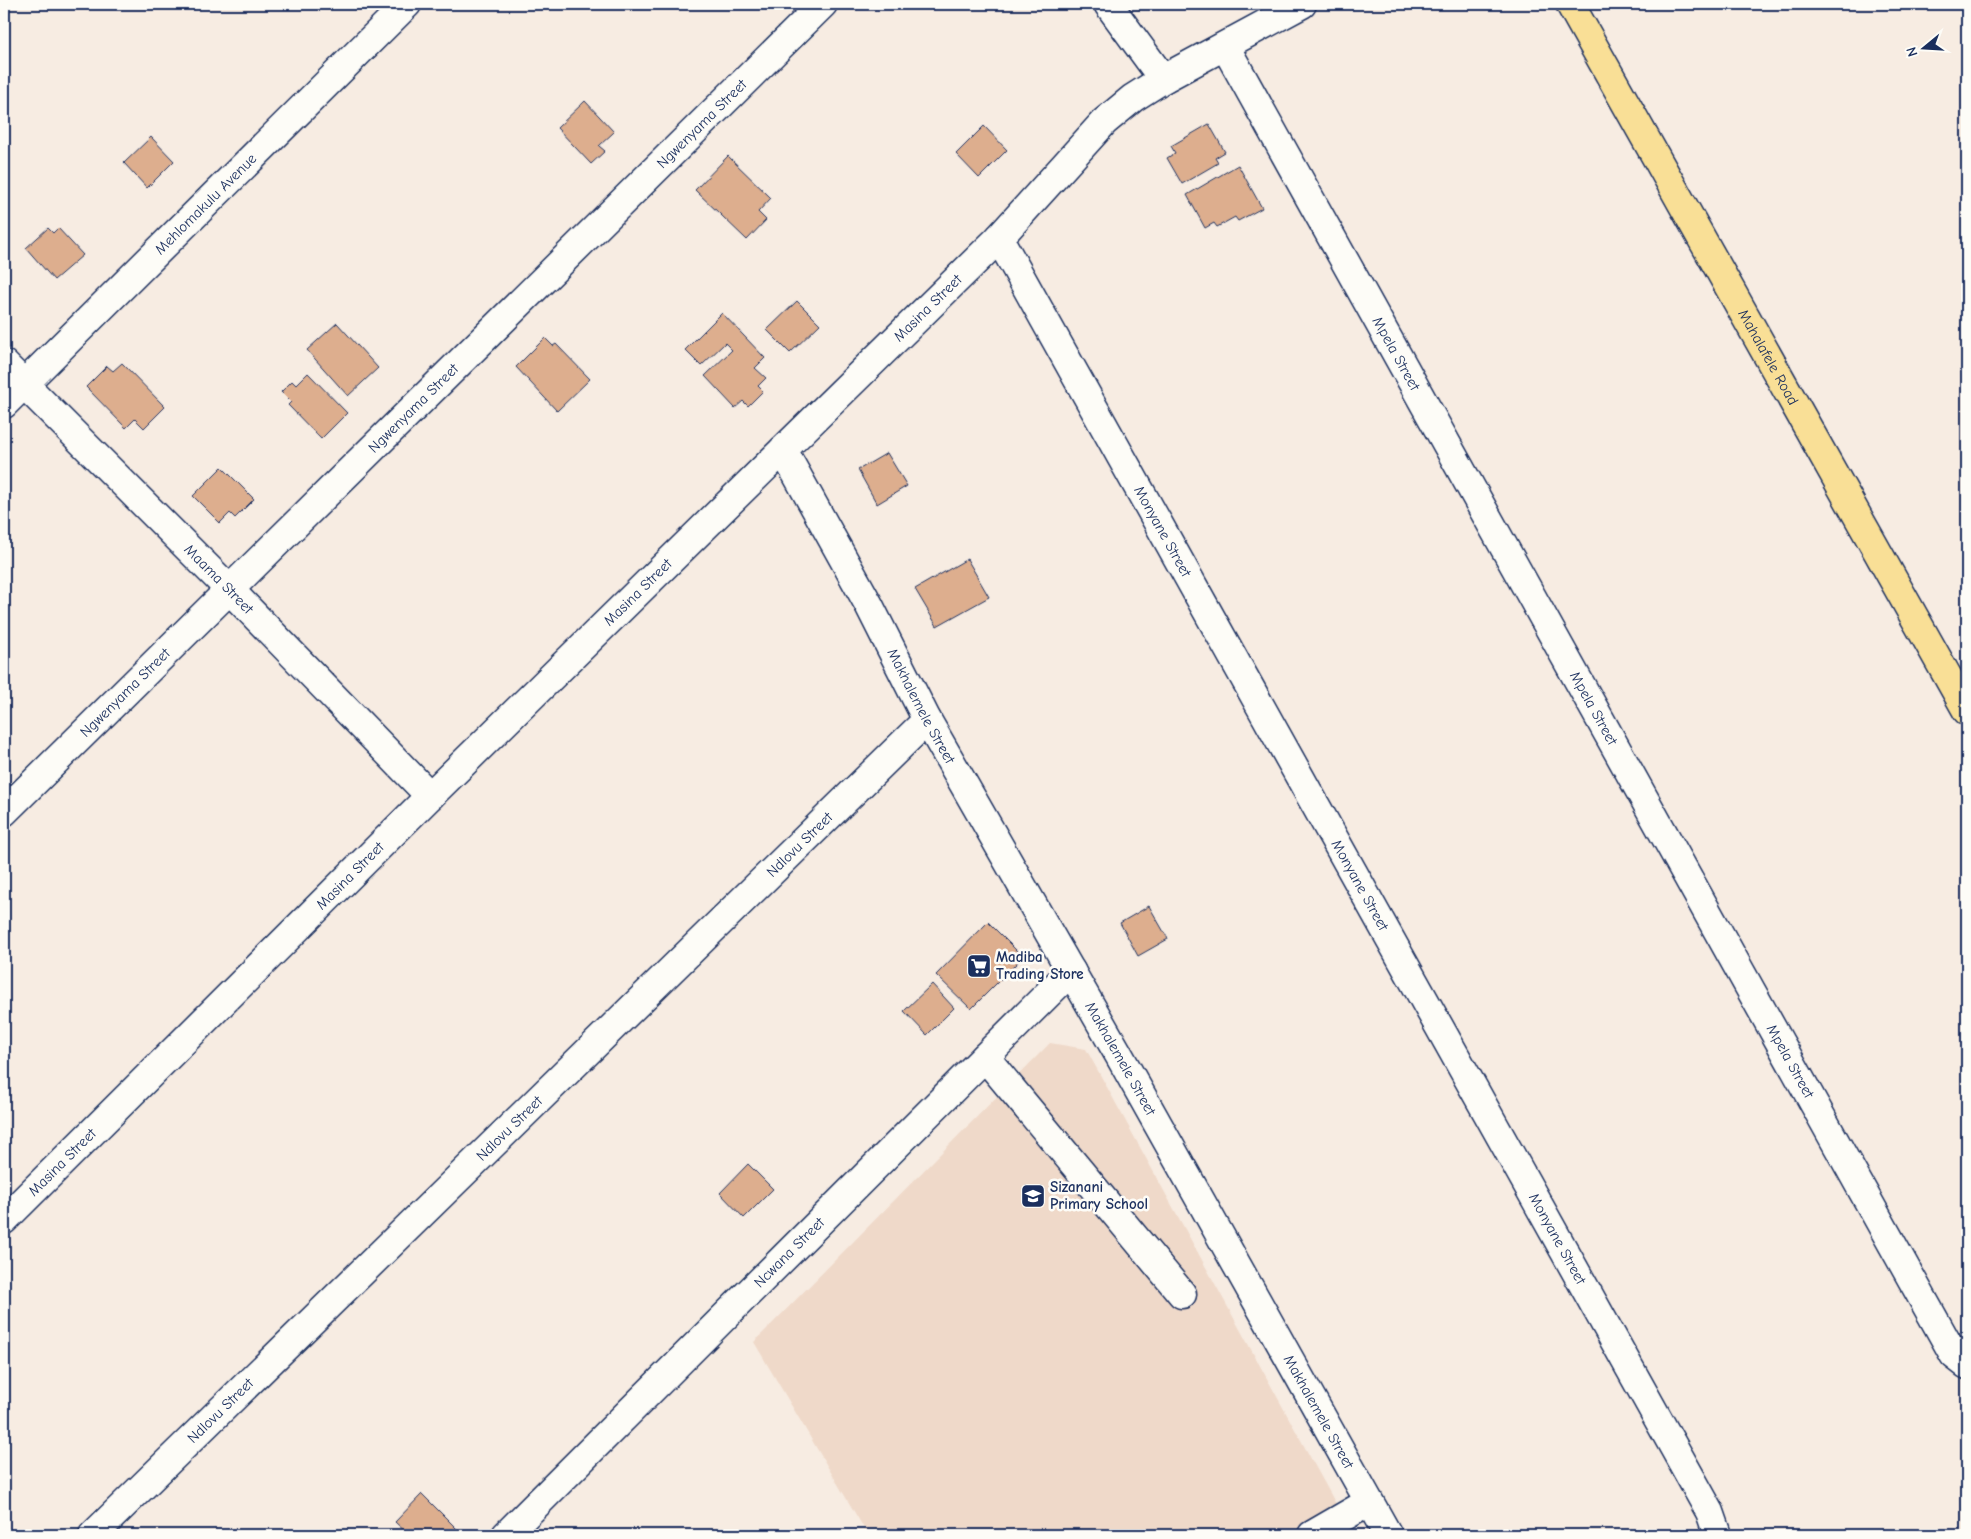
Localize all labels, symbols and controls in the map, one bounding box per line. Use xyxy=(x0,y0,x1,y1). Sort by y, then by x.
north arrow xyxy=(1898,22,1948,72)
text: N xyxy=(1903,45,1922,59)
street label: Ngwenyama Street xyxy=(653,75,751,172)
street label: Mehlomakulu Avenue xyxy=(151,149,261,258)
street label: Masina Street xyxy=(890,270,966,345)
street label: Mahalafele Road xyxy=(1734,306,1802,408)
street label: Mpela Street xyxy=(1369,313,1424,394)
street label: Ngwenyama Street xyxy=(365,359,463,456)
street label: Monyane Street xyxy=(1130,483,1196,581)
street label: Maama Street xyxy=(180,540,258,618)
street label: Masina Street xyxy=(600,554,676,630)
street label: Ngwenyama Street xyxy=(76,644,174,741)
street label: Makhalemele Street xyxy=(883,646,959,767)
street label: Mpela Street xyxy=(1566,668,1622,749)
street label: Ndlovu Street xyxy=(763,808,837,881)
street label: Monyane Street xyxy=(1328,836,1393,934)
street label: Masina Street xyxy=(312,838,388,913)
place label: Madiba Trading Store xyxy=(996,948,1084,983)
supermarket icon: Madiba Trading Store xyxy=(966,953,992,979)
street label: Makhalemele Street xyxy=(1081,999,1160,1119)
street label: Mpela Street xyxy=(1763,1021,1818,1102)
street label: Ndlovu Street xyxy=(472,1091,547,1165)
street label: Masina Street xyxy=(24,1124,100,1200)
place label: Sizanani Primary School xyxy=(1050,1178,1148,1213)
school or university icon: Sizanani Primary School xyxy=(1020,1183,1046,1209)
street label: Monyane Street xyxy=(1525,1190,1590,1288)
street label: Ncwana Street xyxy=(750,1213,829,1291)
street label: Makhalemele Street xyxy=(1280,1352,1358,1472)
street label: Ndlovu Street xyxy=(183,1374,258,1447)

